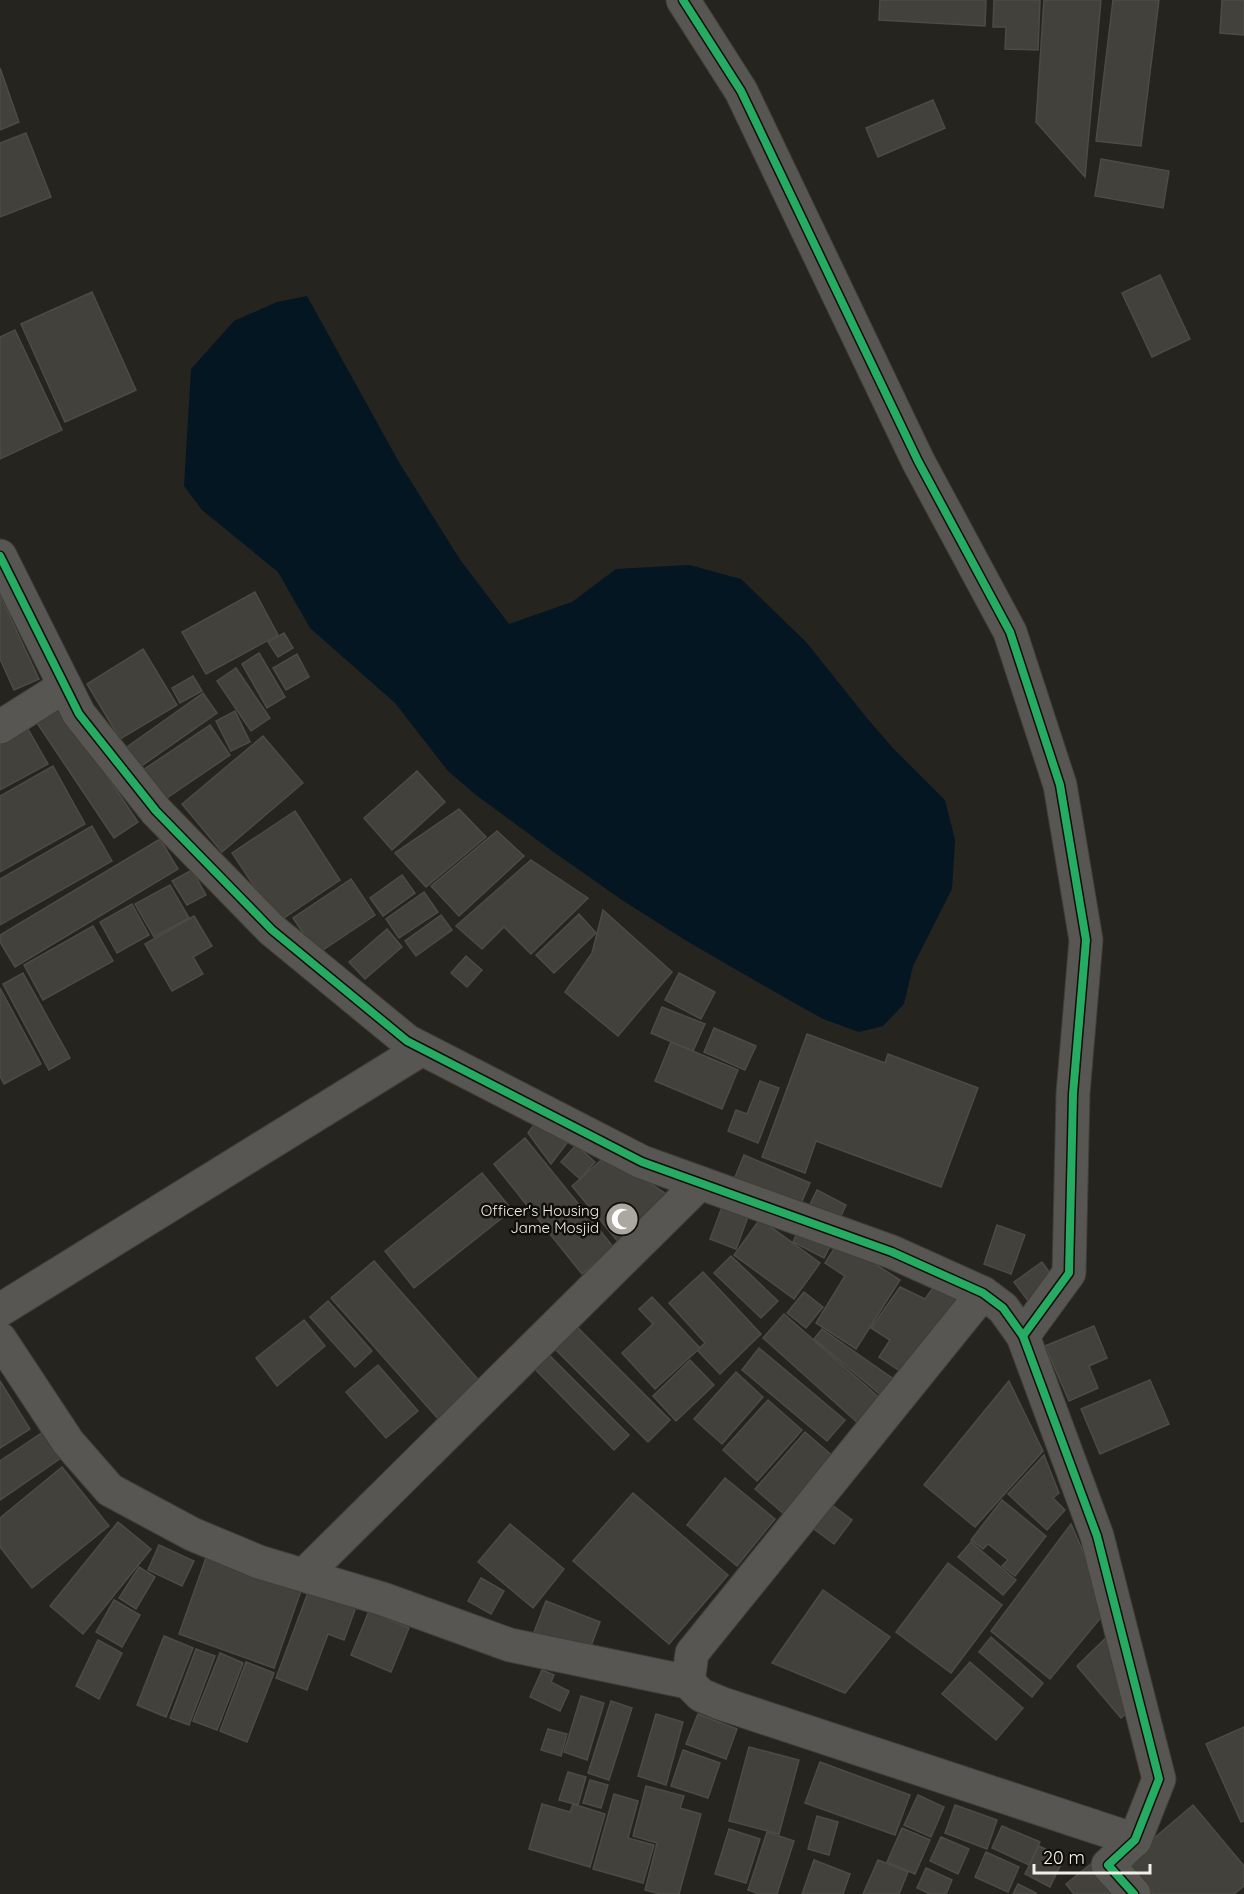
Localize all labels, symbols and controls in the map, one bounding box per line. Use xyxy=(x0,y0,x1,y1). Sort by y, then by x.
place label: Officer's Housing Jame Mosjid xyxy=(481,1201,599,1237)
mosque icon: Officer's Housing Jame Mosjid xyxy=(604,1201,640,1237)
scale bar xyxy=(1034,1837,1150,1875)
text: 20 m xyxy=(1043,1846,1085,1869)

